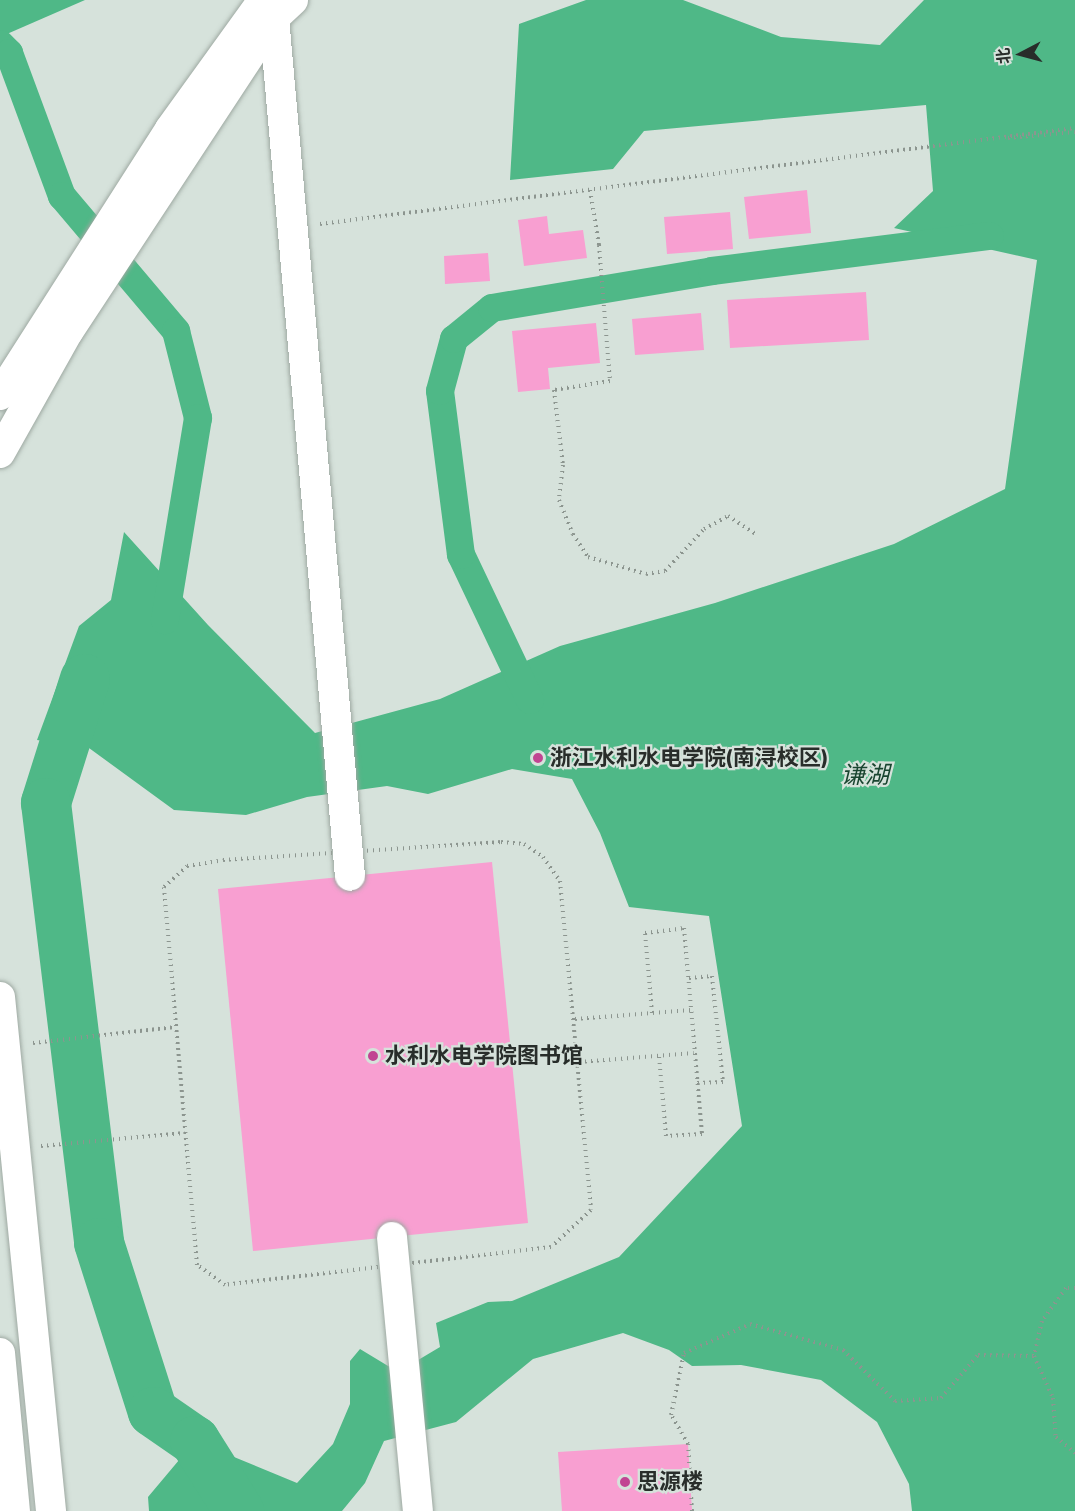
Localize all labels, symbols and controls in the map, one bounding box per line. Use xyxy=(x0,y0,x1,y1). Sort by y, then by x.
north arrow xyxy=(991,24,1051,84)
text: 北 xyxy=(990,47,1016,65)
place label: 浙江水利水电学院(南浔校区) xyxy=(550,745,828,771)
marker: 浙江水利水电学院(南浔校区) xyxy=(531,751,545,765)
water label: 谦湖 xyxy=(841,761,889,789)
place label: 水利水电学院图书馆 xyxy=(385,1043,583,1069)
marker: 水利水电学院图书馆 xyxy=(366,1049,380,1063)
place label: 思源楼 xyxy=(637,1469,703,1495)
marker: 思源楼 xyxy=(618,1475,632,1489)

